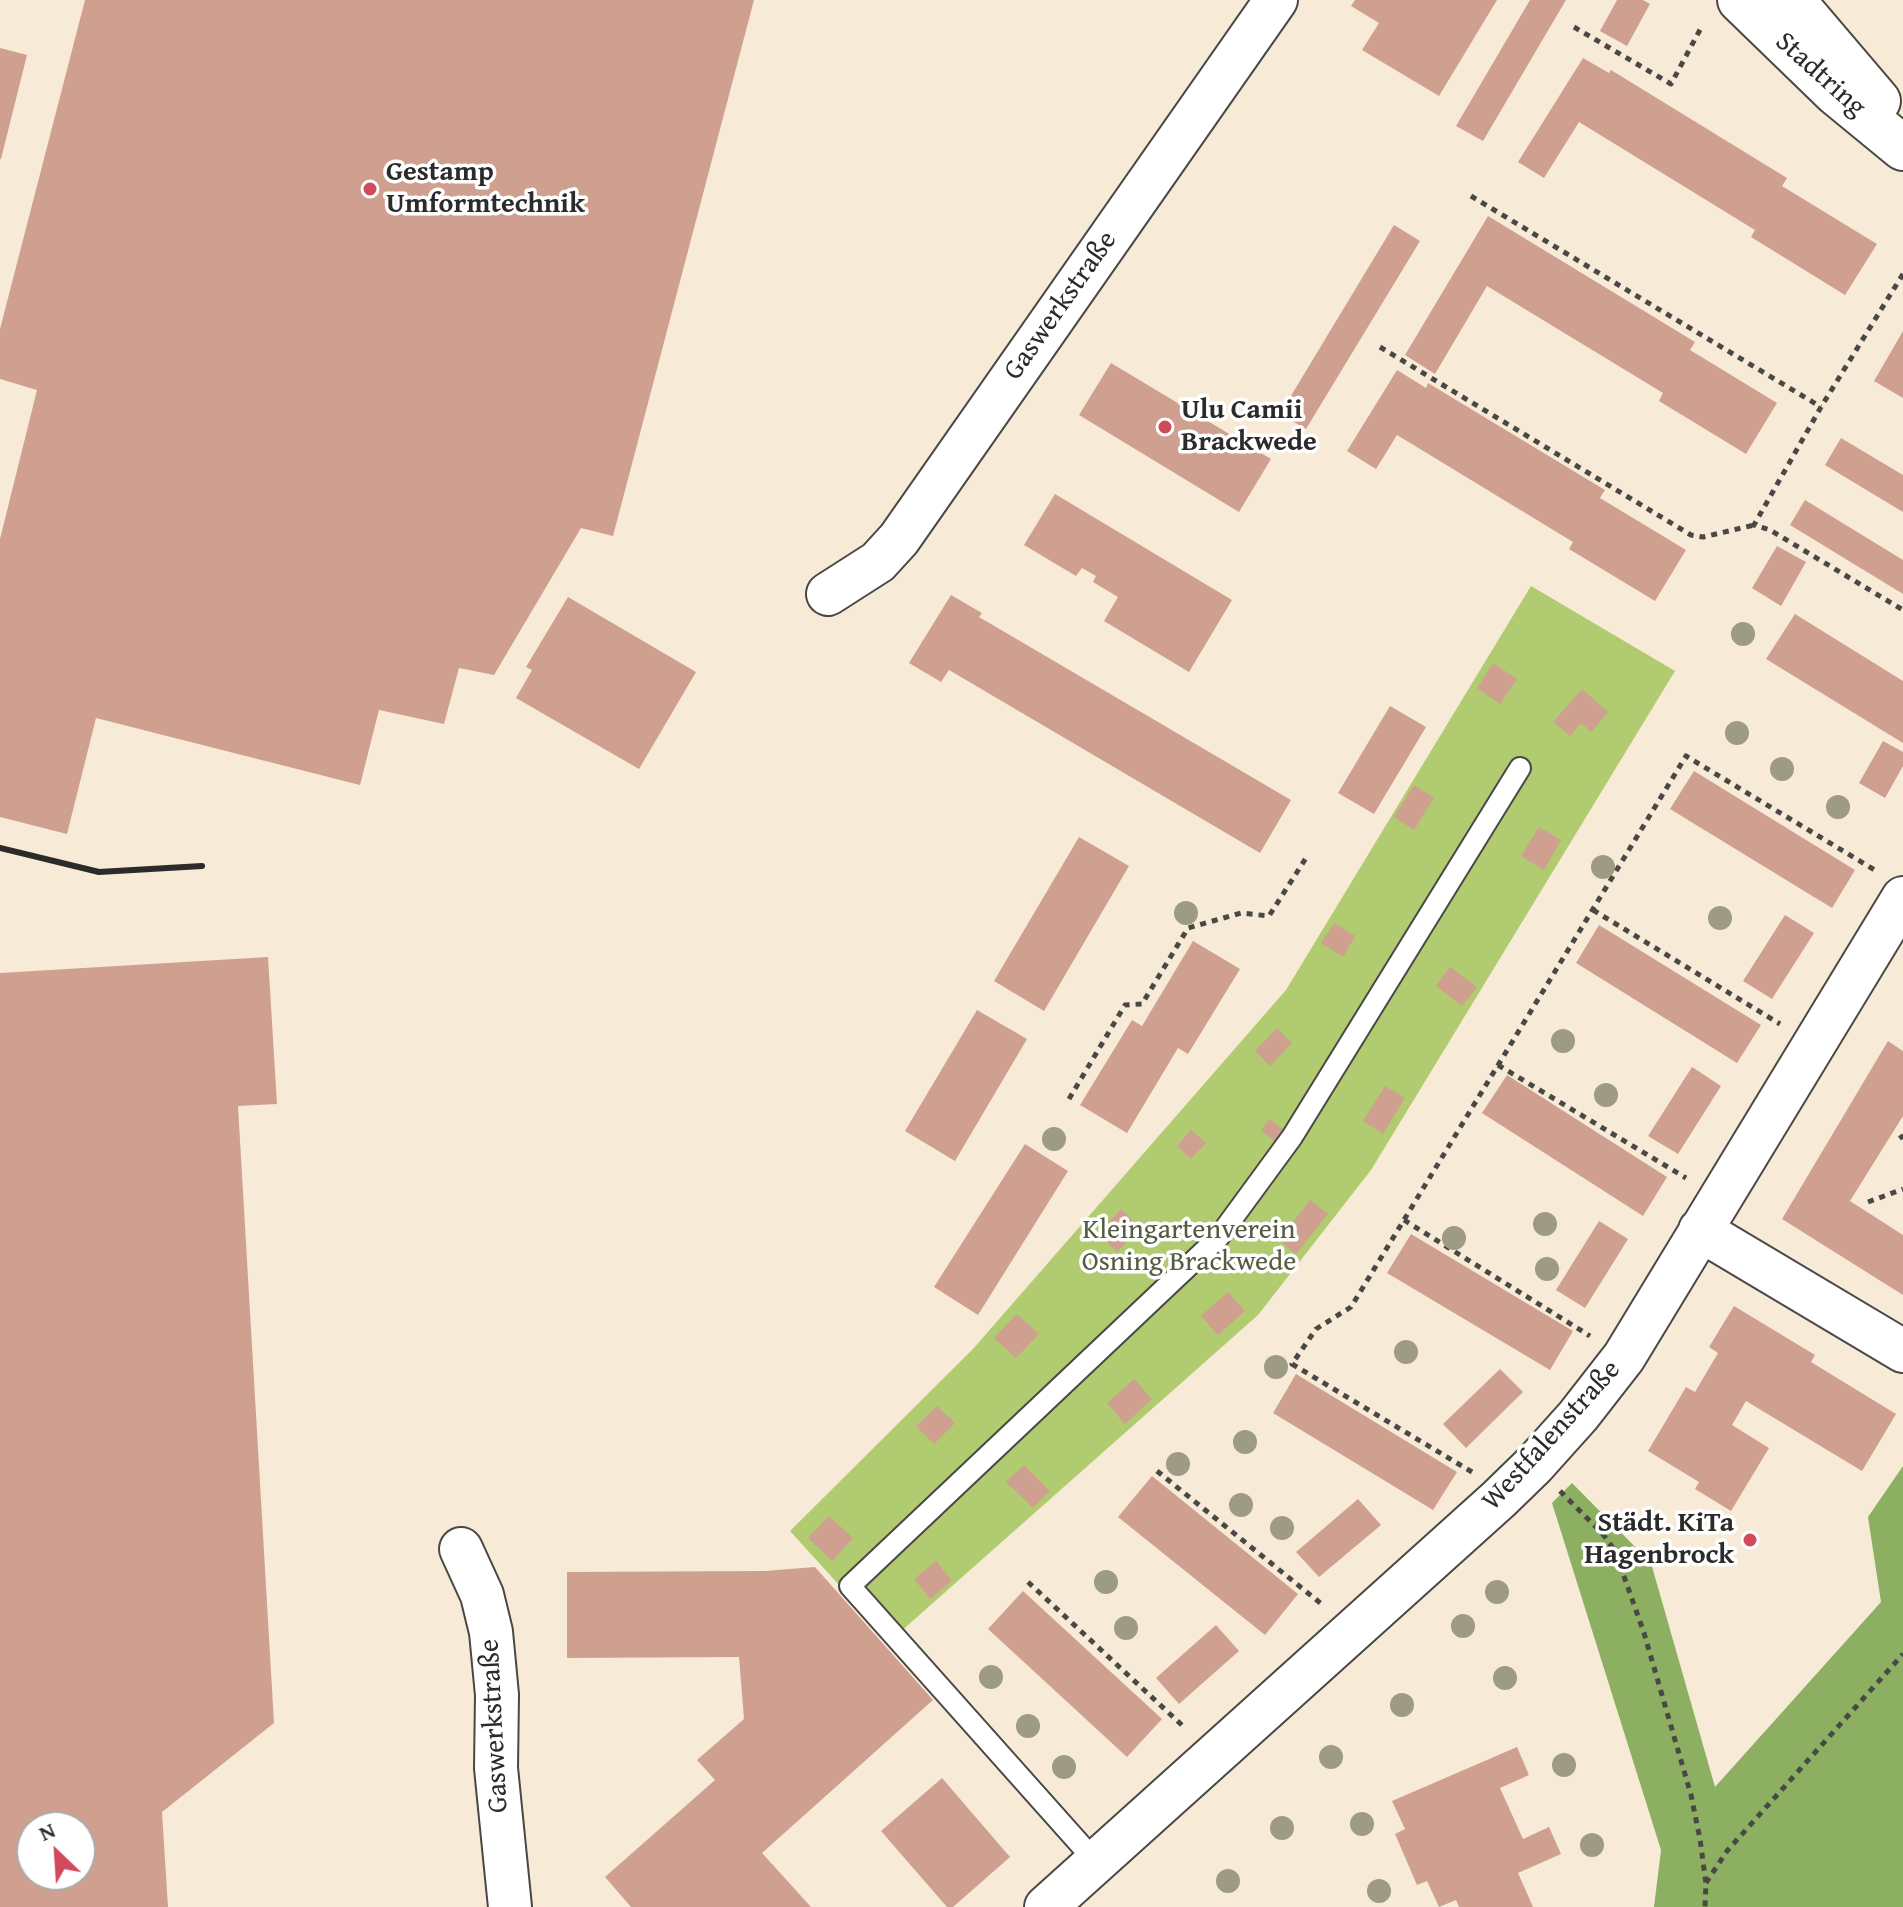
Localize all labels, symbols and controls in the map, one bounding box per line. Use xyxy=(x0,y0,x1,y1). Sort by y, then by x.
street label: Stadtring xyxy=(1768,25,1872,125)
place label: Gestamp Umformtechnik xyxy=(386,156,585,222)
marker: Gestamp Umformtechnik xyxy=(361,180,379,198)
street label: Gaswerkstraße xyxy=(997,225,1125,387)
place label: Ulu Camii Brackwede xyxy=(1181,394,1317,460)
marker: Ulu Camii Brackwede xyxy=(1156,418,1174,436)
park label: Kleingartenverein Osning Brackwede xyxy=(1082,1214,1296,1280)
street label: Westfalenstraße xyxy=(1476,1354,1628,1518)
place label: Städt. KiTa Hagenbrock xyxy=(1584,1507,1734,1573)
marker: Städt. KiTa Hagenbrock xyxy=(1741,1531,1759,1549)
street label: Gaswerkstraße xyxy=(474,1638,516,1814)
north arrow xyxy=(16,1811,96,1891)
text: N xyxy=(33,1813,60,1849)

